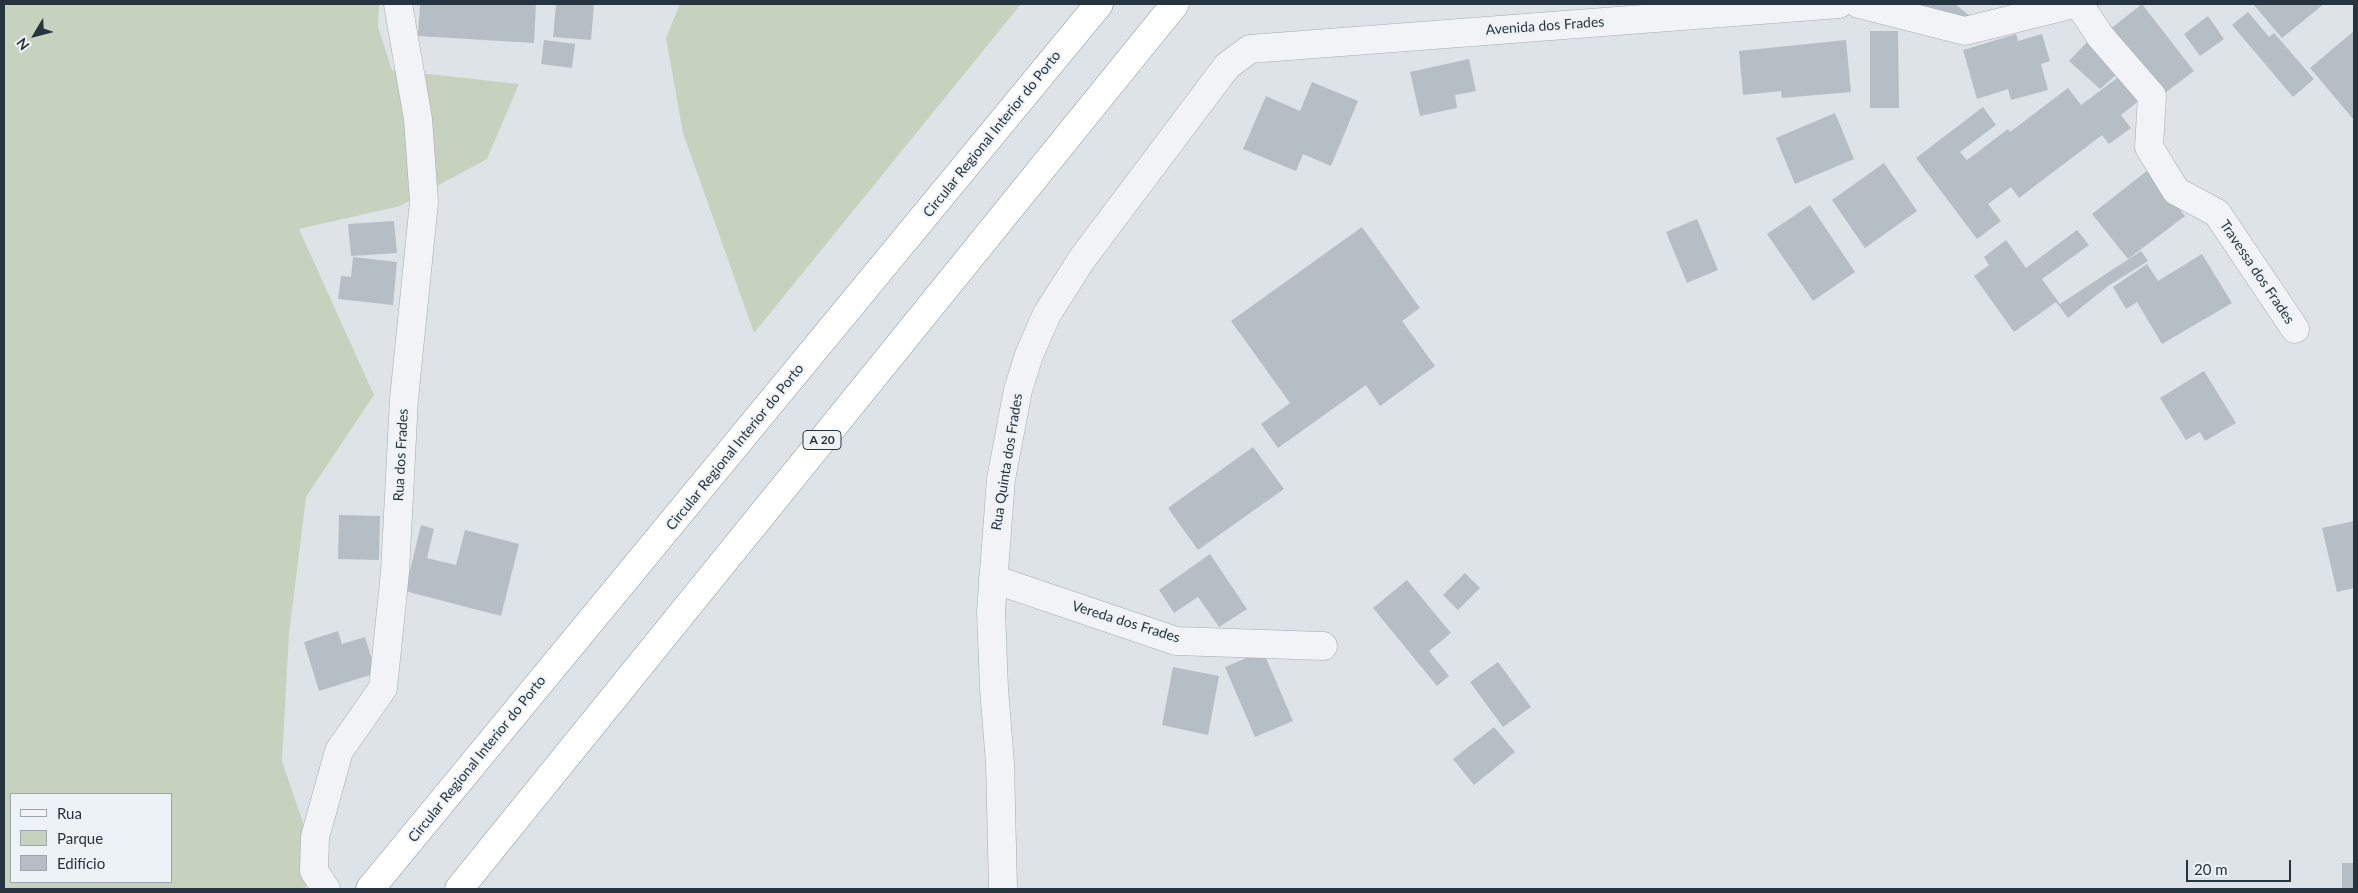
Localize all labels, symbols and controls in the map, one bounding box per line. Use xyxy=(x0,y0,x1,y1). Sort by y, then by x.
north arrow xyxy=(10,10,60,60)
street label: Avenida dos Frades xyxy=(1485,13,1605,39)
text: N xyxy=(13,35,33,54)
street label: Circular Regional Interior do Porto xyxy=(920,47,1064,221)
street label: Travessa dos Frades xyxy=(2216,217,2298,327)
street label: Circular Regional Interior do Porto xyxy=(663,360,807,534)
street label: Rua Quinta dos Frades xyxy=(988,392,1026,532)
street label: Rua dos Frades xyxy=(390,408,412,502)
road number: A 20 xyxy=(803,430,841,450)
street label: Vereda dos Frades xyxy=(1070,598,1182,646)
street label: Circular Regional Interior do Porto xyxy=(405,672,549,846)
legend xyxy=(10,793,172,883)
text: Rua xyxy=(57,804,82,822)
text: Parque xyxy=(57,829,103,847)
scale bar xyxy=(2188,850,2293,882)
text: Edifício xyxy=(57,854,105,872)
text: 20 m xyxy=(2194,860,2228,878)

